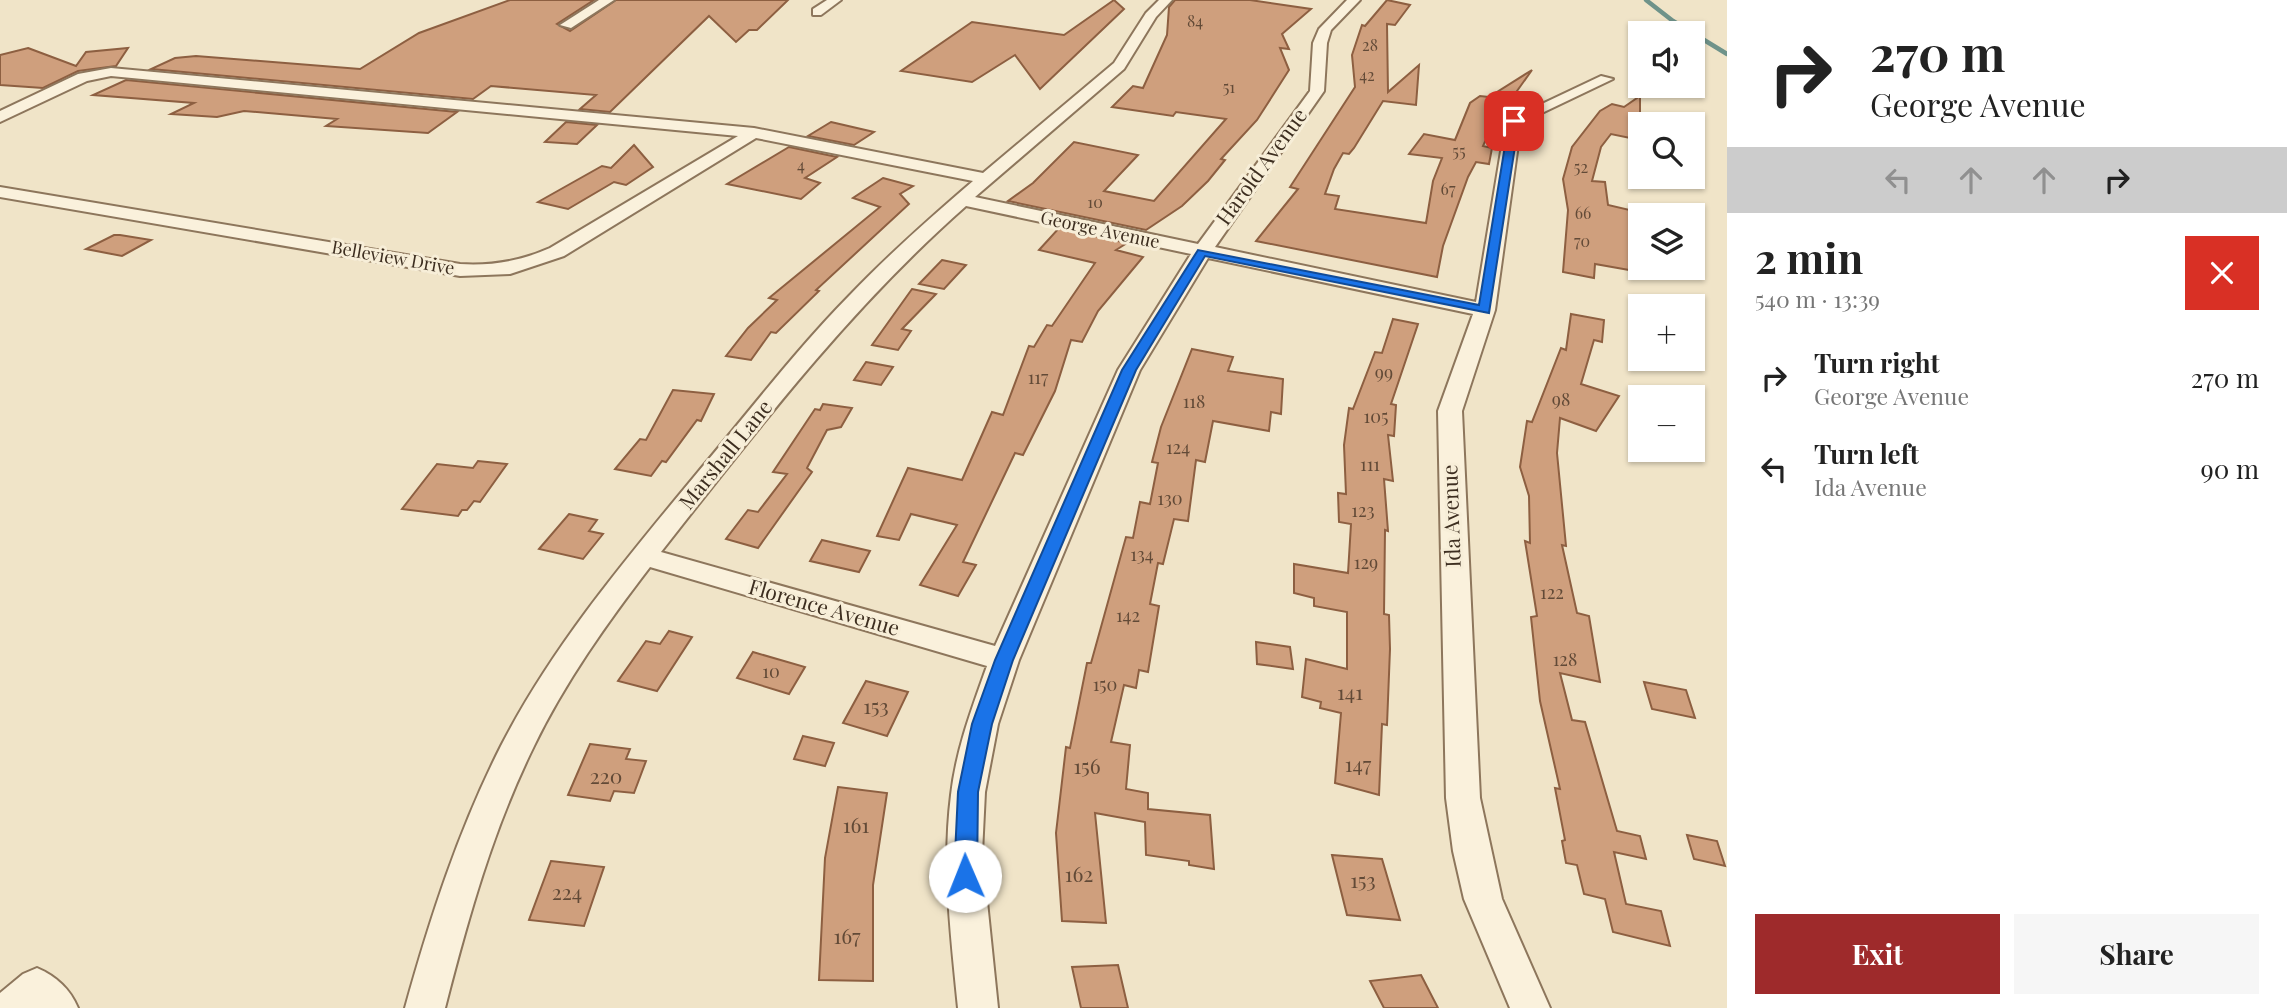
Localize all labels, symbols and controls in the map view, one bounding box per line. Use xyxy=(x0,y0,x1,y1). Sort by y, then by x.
house number: 84 xyxy=(1187,10,1203,31)
text: 270 m xyxy=(1870,19,2005,84)
map controls xyxy=(1628,21,1705,462)
button: sound xyxy=(1628,21,1705,98)
icon: right xyxy=(1755,28,1846,119)
house number: 28 xyxy=(1362,34,1378,55)
house number: 42 xyxy=(1359,64,1375,85)
house number: 51 xyxy=(1223,76,1235,97)
text: George Avenue xyxy=(1870,82,2086,125)
pin xyxy=(1484,91,1544,151)
street label: Harold Avenue xyxy=(1208,102,1312,230)
icon: arrive xyxy=(1495,102,1533,140)
button: search xyxy=(1628,112,1705,189)
house number: 55 xyxy=(1452,140,1466,161)
house number: 4 xyxy=(797,154,805,175)
house number: 52 xyxy=(1574,156,1588,177)
icon: left xyxy=(1879,161,1917,199)
icon: ahead xyxy=(1952,161,1990,199)
icon: ahead xyxy=(2025,161,2063,199)
icon: right xyxy=(2098,161,2136,199)
house number: 67 xyxy=(1441,178,1456,199)
house number: 10 xyxy=(1087,191,1103,212)
house number: 66 xyxy=(1575,202,1591,223)
button: layers xyxy=(1628,203,1705,280)
street label: George Avenue xyxy=(1038,205,1162,253)
text: 2 min xyxy=(1755,229,1863,285)
house number: 70 xyxy=(1574,230,1590,251)
street label: Belleview Drive xyxy=(330,234,457,280)
button: close xyxy=(2185,236,2259,310)
text: 540 m · 13:39 xyxy=(1755,283,1880,314)
button: + xyxy=(1628,294,1705,371)
text: Turn right xyxy=(1814,345,1940,380)
icon: right xyxy=(1755,359,1793,397)
house number: 99 xyxy=(1375,360,1393,384)
text: 270 m xyxy=(2191,360,2259,395)
house number: 117 xyxy=(1028,365,1049,389)
text: George Avenue xyxy=(1814,380,1969,411)
button: − xyxy=(1628,385,1705,462)
house number: 98 xyxy=(1552,387,1570,411)
house number: 118 xyxy=(1183,389,1205,413)
street label: Marshall Lane xyxy=(672,393,777,514)
house number: 105 xyxy=(1364,404,1388,428)
house number: 124 xyxy=(1166,435,1190,459)
text: Turn left xyxy=(1814,436,1919,471)
icon: left xyxy=(1755,450,1793,488)
text: 90 m xyxy=(2201,451,2259,486)
house number: 111 xyxy=(1360,452,1380,476)
street label: Ida Avenue xyxy=(1434,464,1466,568)
text: Ida Avenue xyxy=(1814,471,1927,502)
house number: 130 xyxy=(1157,486,1183,510)
house number: 123 xyxy=(1351,498,1375,522)
house number: 134 xyxy=(1130,542,1154,566)
house number: 129 xyxy=(1354,550,1378,574)
street label: Florence Avenue xyxy=(746,571,903,641)
house number: 122 xyxy=(1540,580,1564,604)
house number: 142 xyxy=(1116,603,1140,627)
house number: 128 xyxy=(1553,647,1577,671)
house number: 10 xyxy=(762,659,780,683)
house number: 150 xyxy=(1093,672,1117,696)
house number: 141 xyxy=(1337,677,1363,705)
house number: 153 xyxy=(863,691,889,719)
house number: 147 xyxy=(1345,749,1372,777)
house number: 156 xyxy=(1073,751,1101,779)
house number: 220 xyxy=(590,761,622,789)
house number: 161 xyxy=(843,810,869,838)
position arrow xyxy=(928,839,1002,913)
house number: 162 xyxy=(1065,859,1093,887)
house number: 153 xyxy=(1350,865,1376,893)
house number: 224 xyxy=(552,877,582,905)
button: Exit xyxy=(1755,914,2000,994)
button: Share xyxy=(2014,914,2259,994)
house number: 167 xyxy=(833,921,861,949)

